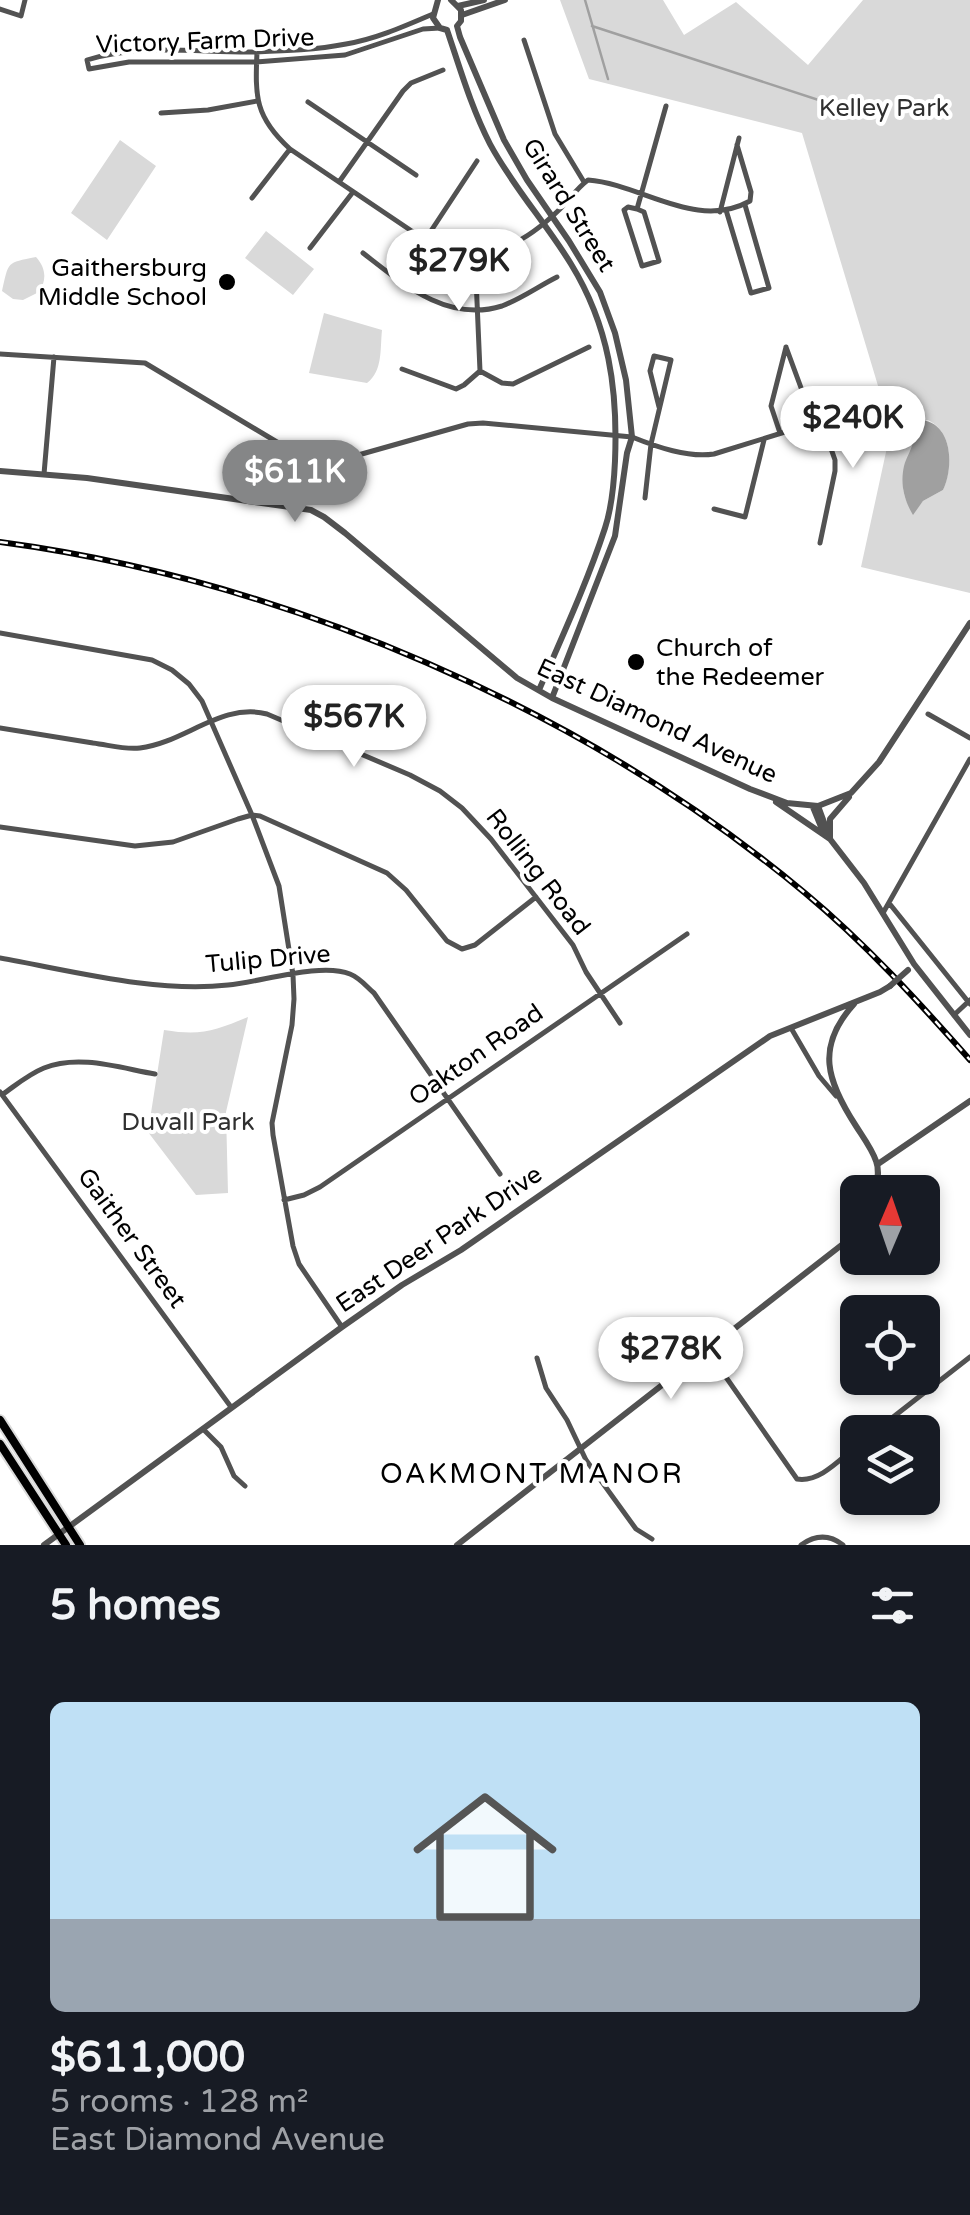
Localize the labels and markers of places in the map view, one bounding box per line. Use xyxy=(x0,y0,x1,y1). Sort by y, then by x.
pin: $279K xyxy=(389,229,529,314)
place label: Gaithersburg Middle School xyxy=(38,253,207,312)
marker: Gaithersburg Middle School xyxy=(216,271,238,293)
pin: $240K xyxy=(783,386,923,471)
pin: $611K xyxy=(225,440,365,525)
place label: Church of the Redeemer xyxy=(656,633,825,692)
marker: Church of the Redeemer xyxy=(625,651,647,673)
pin: $567K xyxy=(284,685,424,770)
pin: $278K xyxy=(601,1317,741,1402)

